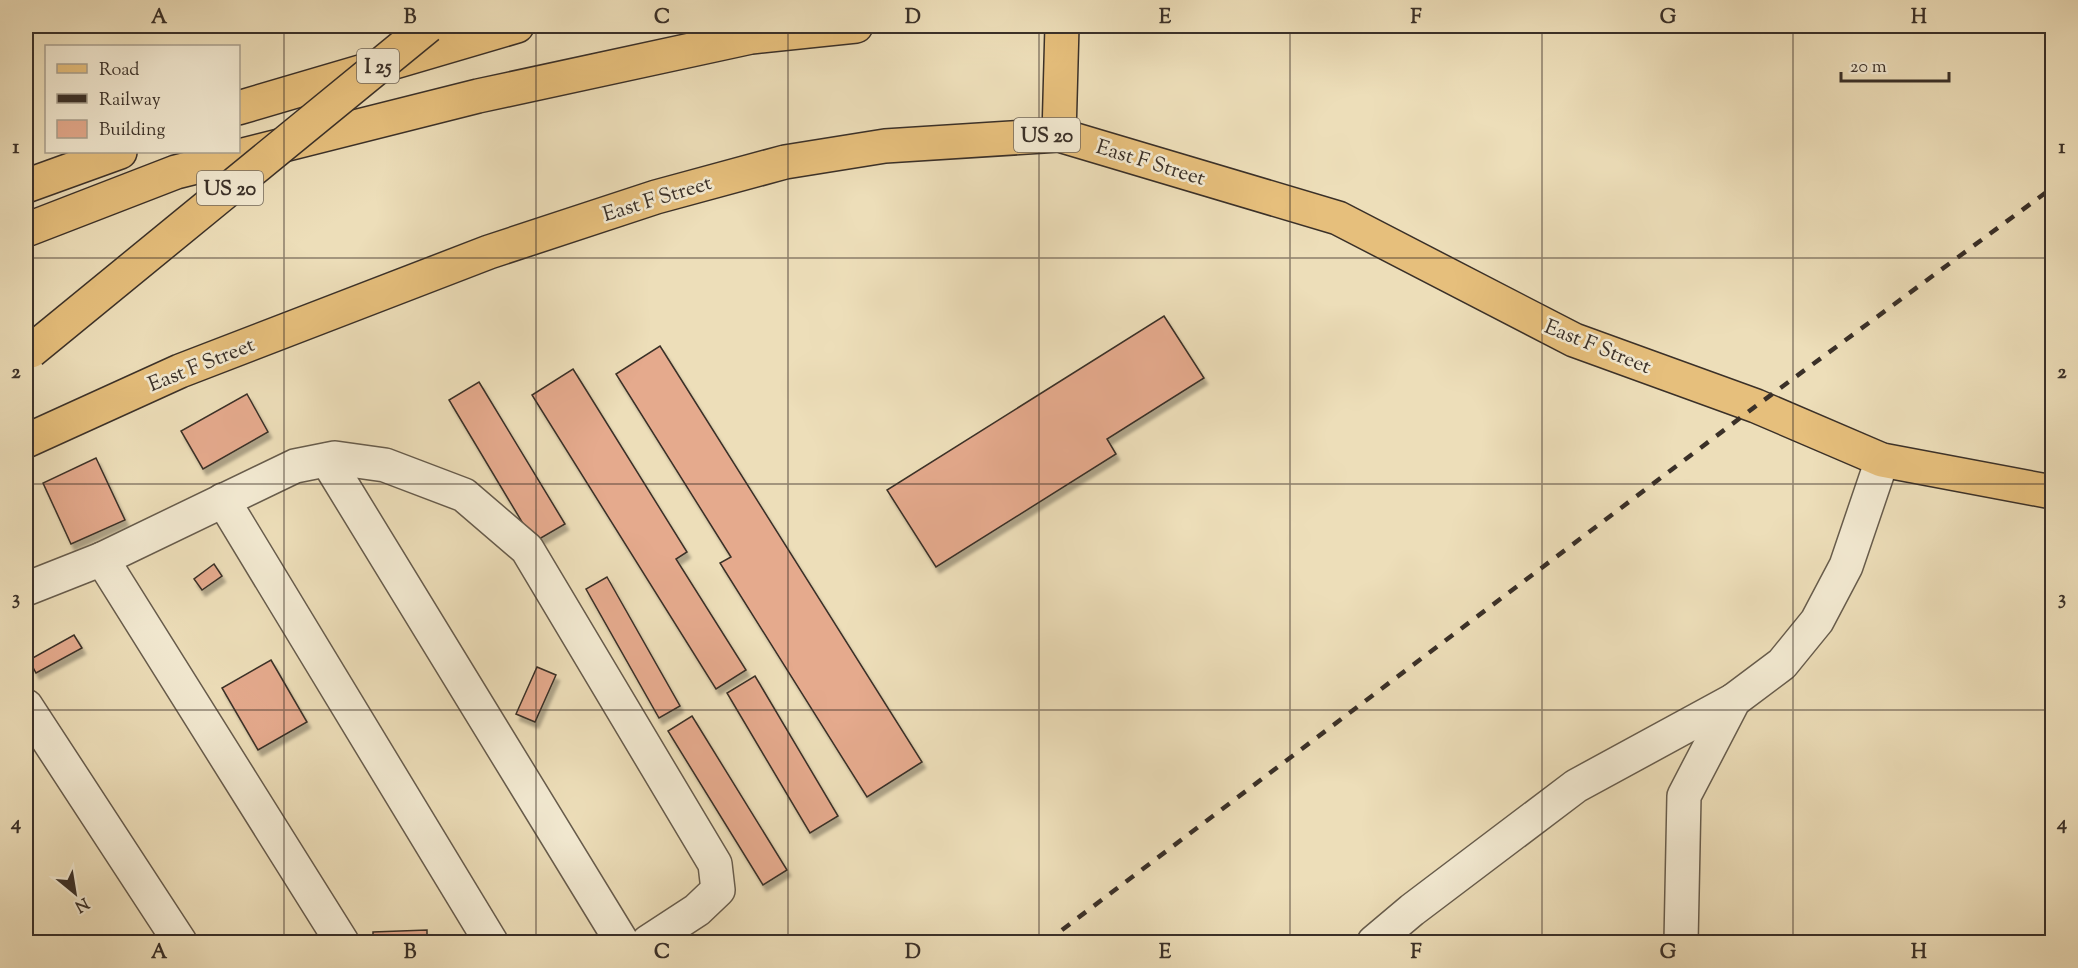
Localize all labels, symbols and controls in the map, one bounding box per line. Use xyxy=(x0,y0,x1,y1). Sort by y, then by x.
text: A xyxy=(151,4,168,33)
text: B xyxy=(404,4,417,33)
text: C xyxy=(654,4,670,33)
text: D xyxy=(905,4,921,33)
text: E xyxy=(1159,4,1172,33)
text: F xyxy=(1410,4,1422,33)
text: G xyxy=(1660,4,1677,33)
text: H xyxy=(1911,4,1927,33)
legend xyxy=(45,45,240,153)
scale bar xyxy=(1841,45,1949,83)
road number: I 25 xyxy=(357,49,399,83)
text: 20 m xyxy=(1850,55,1887,81)
text: Road xyxy=(99,58,139,84)
text: Railway xyxy=(99,88,161,114)
text: Building xyxy=(99,118,165,144)
road number: US 20 xyxy=(1014,118,1080,152)
street label: East F Street xyxy=(1092,133,1209,195)
text: 1 xyxy=(13,134,20,163)
text: 1 xyxy=(2059,134,2066,163)
street label: East F Street xyxy=(599,169,716,231)
road number: US 20 xyxy=(197,171,263,205)
street label: East F Street xyxy=(1539,313,1655,383)
street label: East F Street xyxy=(144,331,260,401)
text: 2 xyxy=(11,359,21,388)
text: 2 xyxy=(2057,359,2067,388)
text: 3 xyxy=(12,585,20,614)
text: 3 xyxy=(2058,585,2066,614)
text: 4 xyxy=(10,810,21,839)
text: 4 xyxy=(2056,810,2067,839)
north arrow xyxy=(45,863,105,923)
text: N xyxy=(70,891,93,917)
text: A xyxy=(151,939,168,968)
text: B xyxy=(404,939,417,968)
text: C xyxy=(654,939,670,968)
text: D xyxy=(905,939,921,968)
text: E xyxy=(1159,939,1172,968)
text: F xyxy=(1410,939,1422,968)
text: G xyxy=(1660,939,1677,968)
text: H xyxy=(1911,939,1927,968)

